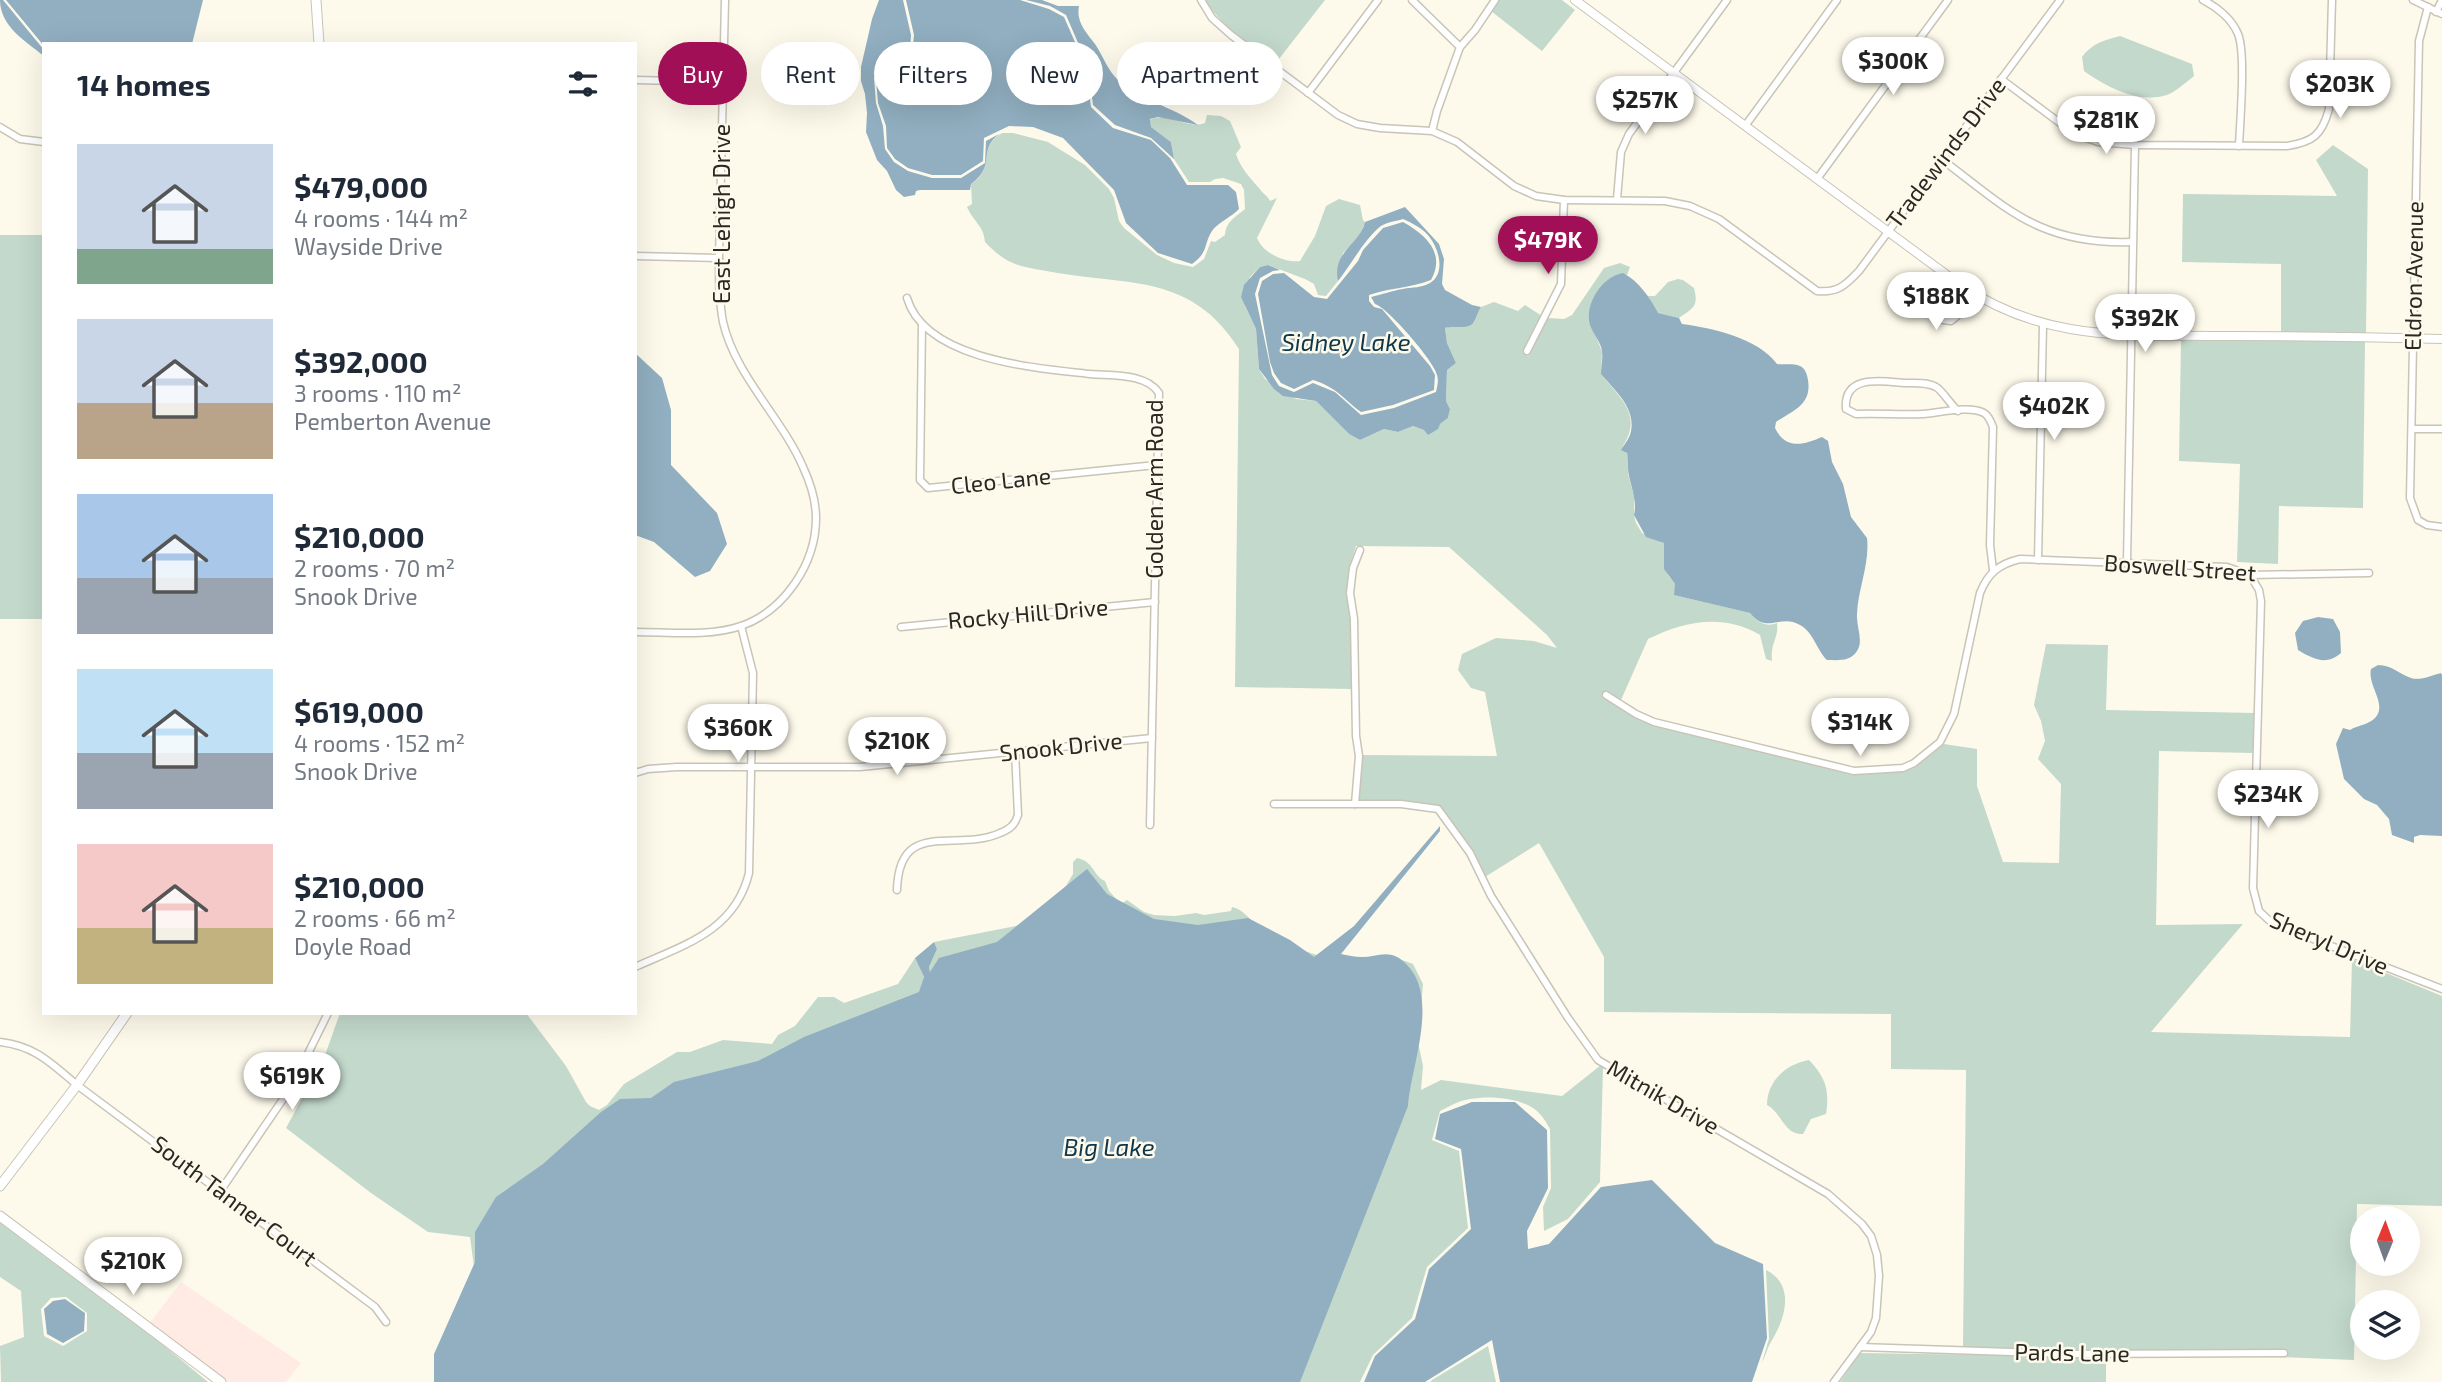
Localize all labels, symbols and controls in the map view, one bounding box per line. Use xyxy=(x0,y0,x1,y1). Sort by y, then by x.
pin: $300K xyxy=(1844,38,1942,97)
chip: Buy xyxy=(658,42,747,105)
chip: Rent xyxy=(761,42,860,105)
chip: Filters xyxy=(874,42,992,105)
chip: New xyxy=(1006,42,1103,105)
chip: Apartment xyxy=(1117,42,1283,105)
text: $300K xyxy=(1858,46,1928,74)
pin: $203K xyxy=(2291,60,2389,120)
icon: filters xyxy=(564,65,602,103)
text: 14 homes xyxy=(77,66,211,102)
text: $203K xyxy=(2306,69,2374,97)
street label: Tradewinds Drive xyxy=(1879,72,2011,233)
pin: $257K xyxy=(1596,76,1694,136)
text: $257K xyxy=(1612,85,1678,113)
pin: $281K xyxy=(2057,96,2155,156)
text: $281K xyxy=(2073,105,2139,133)
street label: East Lehigh Drive xyxy=(707,124,735,304)
text: $479,000 xyxy=(294,168,428,204)
icon: home xyxy=(133,172,217,256)
street label: Eldron Avenue xyxy=(2398,201,2428,351)
text: 4 rooms · 144 m² xyxy=(294,204,468,232)
pin: $479K xyxy=(1499,216,1597,276)
text: $479K xyxy=(1514,225,1582,253)
text: Wayside Drive xyxy=(294,232,443,260)
pin: $188K xyxy=(1887,272,1985,332)
text: $188K xyxy=(1903,281,1969,309)
pin: $392K xyxy=(2096,294,2194,354)
text: $392K xyxy=(2111,303,2179,331)
water label: Sidney Lake xyxy=(1281,327,1411,356)
text: $392,000 xyxy=(294,343,428,379)
icon: home xyxy=(133,347,217,431)
text: 3 rooms · 110 m² xyxy=(294,379,461,407)
pin: $402K xyxy=(2005,382,2103,442)
text: $402K xyxy=(2019,391,2089,419)
street label: Golden Arm Road xyxy=(1140,399,1168,579)
text: Pemberton Avenue xyxy=(294,407,491,435)
street label: Cleo Lane xyxy=(949,461,1052,499)
text: $210,000 xyxy=(294,518,425,554)
icon: home xyxy=(133,522,217,606)
street label: Boswell Street xyxy=(2103,548,2257,586)
text: 2 rooms · 70 m² xyxy=(294,554,455,582)
text: Snook Drive xyxy=(294,582,418,610)
street label: Rocky Hill Drive xyxy=(947,592,1109,634)
text: $619,000 xyxy=(294,693,424,729)
icon: home xyxy=(133,697,217,781)
pin: $314K xyxy=(1811,698,1909,758)
pin: $360K xyxy=(689,704,787,764)
text: $314K xyxy=(1827,707,1893,735)
text: $360K xyxy=(703,713,773,741)
pin: $210K xyxy=(848,718,946,777)
text: $210K xyxy=(864,726,930,754)
street label: Snook Drive xyxy=(998,726,1124,766)
text: 4 rooms · 152 m² xyxy=(294,729,465,757)
text: Snook Drive xyxy=(294,757,418,785)
pin: $234K xyxy=(2219,770,2317,830)
text: $234K xyxy=(2234,779,2302,807)
text: $210,000 xyxy=(294,868,425,904)
icon: home xyxy=(133,872,217,956)
text: 2 rooms · 66 m² xyxy=(294,904,456,932)
street label: Sheryl Drive xyxy=(2266,905,2393,980)
text: Doyle Road xyxy=(294,932,412,960)
pin: $619K xyxy=(243,1052,341,1112)
street label: Mitnik Drive xyxy=(1602,1053,1725,1139)
text: $619K xyxy=(260,1061,325,1089)
street label: South Tanner Court xyxy=(146,1129,323,1272)
water label: Big Lake xyxy=(1063,1132,1155,1161)
north arrow xyxy=(2350,1206,2420,1276)
map controls xyxy=(2350,1206,2420,1360)
pin: $210K xyxy=(84,1238,182,1297)
text: $210K xyxy=(100,1246,166,1274)
button: layers xyxy=(2350,1290,2420,1360)
street label: Pards Lane xyxy=(2014,1337,2130,1367)

